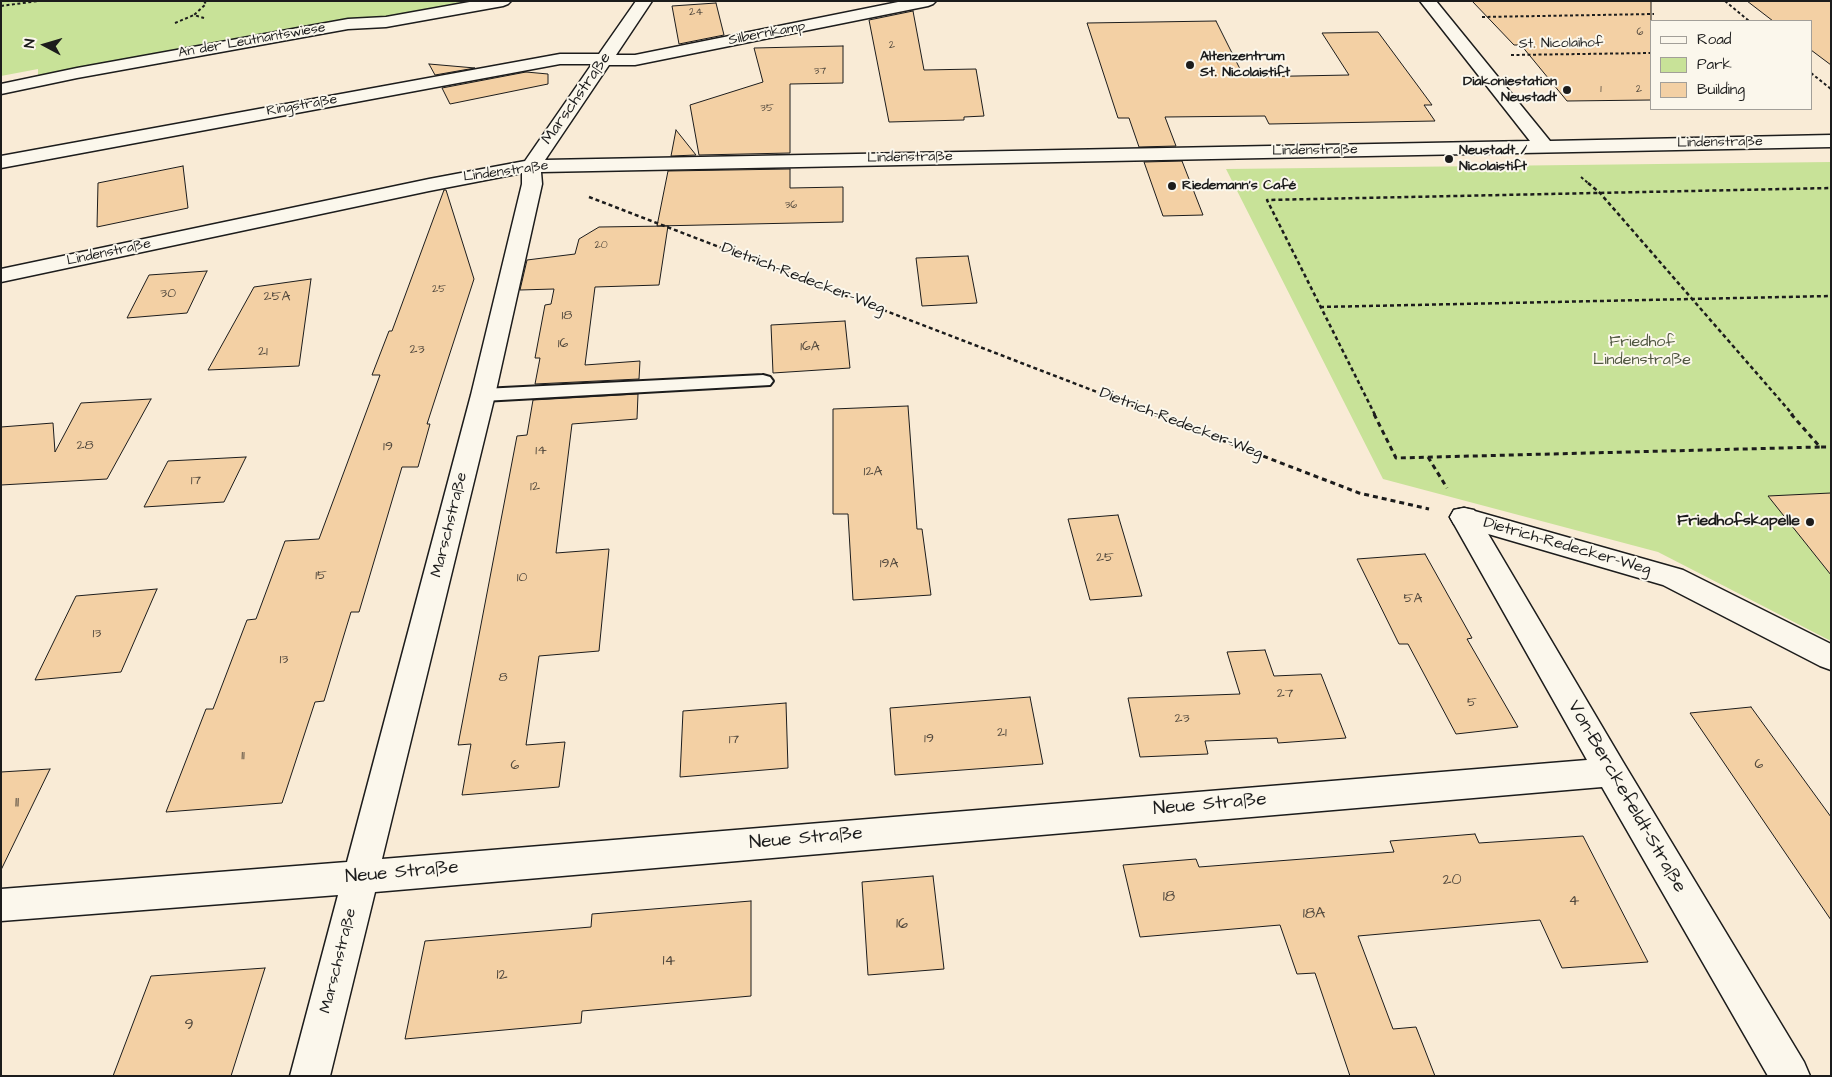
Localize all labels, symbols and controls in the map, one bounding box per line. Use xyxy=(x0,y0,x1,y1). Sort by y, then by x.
house number: 24 xyxy=(689,6,703,20)
street label: Silbernkamp xyxy=(727,18,807,50)
north arrow xyxy=(20,20,70,70)
street label: An der Leutnantswiese xyxy=(177,20,327,62)
legend xyxy=(1650,20,1812,110)
house number: 6 xyxy=(1637,26,1643,40)
text: Road xyxy=(1697,29,1731,50)
street label: St. Nicolaihof xyxy=(1519,35,1603,53)
text: N xyxy=(20,38,40,49)
house number: 2 xyxy=(889,39,895,53)
street label: Marschstraße xyxy=(538,49,616,149)
place label: Altenzentrum St. Nicolaistift xyxy=(1200,49,1290,82)
text: Park xyxy=(1697,54,1732,75)
marker: Altenzentrum St. Nicolaistift xyxy=(1184,59,1196,71)
house number: 37 xyxy=(814,65,826,79)
place label: Diakoniestation Neustadt xyxy=(1463,74,1557,106)
text: Building xyxy=(1697,79,1745,100)
house number: 1 xyxy=(1600,83,1602,97)
house number: 2 xyxy=(1636,83,1642,97)
marker: Diakoniestation Neustadt xyxy=(1561,84,1573,96)
street label: Ringstraße xyxy=(265,92,339,120)
house number: 35 xyxy=(760,102,774,116)
street label: Lindenstraße xyxy=(1677,134,1763,152)
street label: Lindenstraße xyxy=(1272,142,1358,160)
place label: Neustadt / Nicolaistift xyxy=(1459,143,1527,176)
street label: Lindenstraße xyxy=(867,149,953,167)
marker: Neustadt / Nicolaistift xyxy=(1443,153,1455,165)
street label: Lindenstraße xyxy=(462,158,550,186)
place label: Riedemann's Café xyxy=(1182,178,1296,194)
marker: Riedemann's Café xyxy=(1166,180,1178,192)
house number: 36 xyxy=(785,199,797,213)
street label: Lindenstraße xyxy=(65,236,153,270)
house number: 20 xyxy=(594,239,608,253)
street label: Dietrich-Redecker-Weg xyxy=(719,239,887,319)
house number: 25 xyxy=(432,283,446,297)
house number: 30 xyxy=(160,286,176,302)
house number: 25A xyxy=(264,289,290,305)
house number: 18 xyxy=(562,308,572,324)
park label: Friedhof Lindenstraße xyxy=(1593,333,1691,371)
house number: 16 xyxy=(558,336,568,352)
house number: 16A xyxy=(800,339,820,355)
house number: 23 xyxy=(409,342,425,358)
house number: 21 xyxy=(258,344,268,360)
street label: Dietrich-Redecker-Weg xyxy=(1097,384,1265,464)
house number: 28 xyxy=(76,438,94,454)
house number: 19 xyxy=(383,439,393,455)
house number: 14 xyxy=(535,443,547,459)
house number: 12A xyxy=(864,464,882,480)
street label: Marschstraße xyxy=(428,470,472,580)
house number: 17 xyxy=(191,473,201,489)
house number: 12 xyxy=(530,479,540,495)
place label: Friedhofskapelle xyxy=(1677,512,1800,532)
street label: Dietrich-Redecker-Weg xyxy=(1481,514,1653,580)
marker: Friedhofskapelle xyxy=(1804,516,1816,528)
house number: 25 xyxy=(1096,550,1114,566)
house number: 19A xyxy=(880,556,898,572)
house number: 15 xyxy=(315,568,327,584)
house number: 10 xyxy=(517,570,527,586)
house number: 5A xyxy=(1404,591,1422,607)
house number: 13 xyxy=(93,626,101,642)
house number: 13 xyxy=(280,652,288,668)
house number: 8 xyxy=(498,670,508,686)
house number: 27 xyxy=(1277,686,1293,702)
house number: 5 xyxy=(1467,695,1477,711)
street label: Von-Berckefeldt-Straße xyxy=(1562,697,1690,897)
house number: 23 xyxy=(1174,711,1190,727)
house number: 21 xyxy=(997,725,1007,741)
house number: 19 xyxy=(924,731,934,747)
house number: 17 xyxy=(729,732,739,748)
house number: 11 xyxy=(241,748,245,764)
house number: 6 xyxy=(1755,757,1763,773)
house number: 6 xyxy=(511,758,519,774)
street label: Neue Straße xyxy=(1152,789,1268,821)
house number: 11 xyxy=(15,794,19,814)
street label: Neue Straße xyxy=(748,823,864,855)
street label: Neue Straße xyxy=(344,857,460,889)
house number: 20 xyxy=(1442,871,1462,891)
house number: 18 xyxy=(1163,888,1175,908)
house number: 4 xyxy=(1569,892,1579,912)
house number: 18A xyxy=(1303,905,1325,925)
street label: Marschstraße xyxy=(317,906,361,1016)
house number: 16 xyxy=(896,915,908,935)
house number: 14 xyxy=(663,952,675,972)
house number: 12 xyxy=(496,966,508,986)
house number: 9 xyxy=(184,1016,194,1036)

